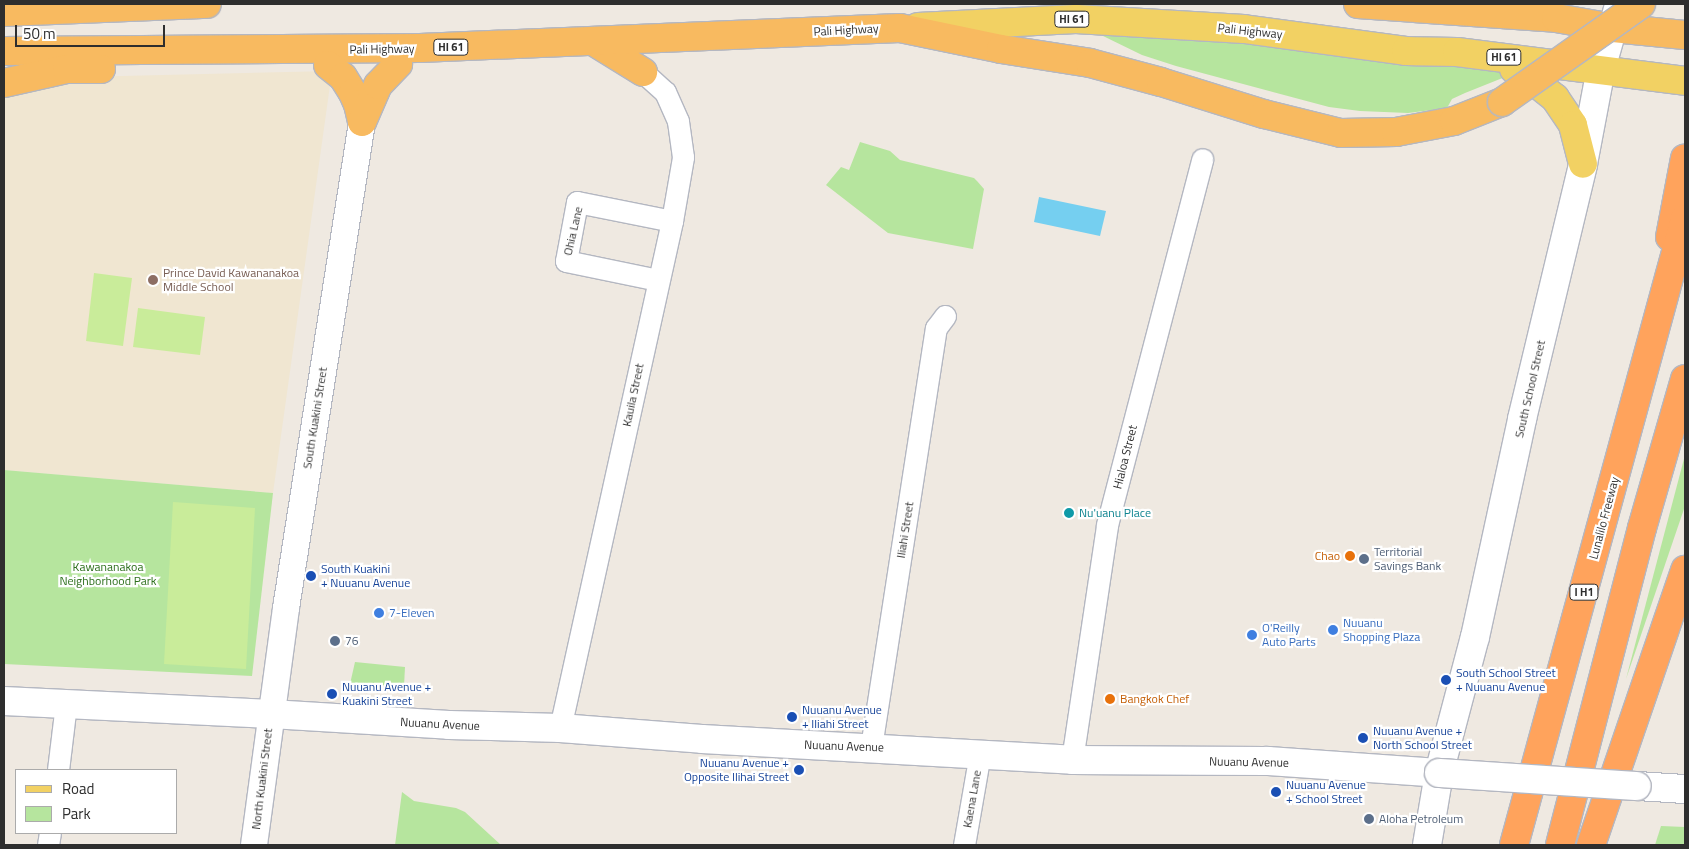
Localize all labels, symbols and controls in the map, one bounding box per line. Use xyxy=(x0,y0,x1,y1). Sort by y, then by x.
road number: HI 61 xyxy=(1053,10,1091,28)
scale bar xyxy=(18,15,168,47)
street label: Pali Highway xyxy=(1217,20,1283,42)
street label: Pali Highway xyxy=(813,21,879,39)
text: 50 m xyxy=(23,22,56,45)
road number: HI 61 xyxy=(432,38,470,56)
street label: Pali Highway xyxy=(349,41,415,57)
road number: HI 61 xyxy=(1485,48,1523,66)
street label: Ohia Lane xyxy=(560,205,586,257)
place label: Prince David Kawananakoa Middle School xyxy=(163,266,299,294)
marker: Prince David Kawananakoa Middle School xyxy=(147,274,159,286)
street label: South School Street xyxy=(1512,339,1548,439)
street label: Kauila Street xyxy=(619,362,647,428)
street label: South Kuakini Street xyxy=(300,366,330,470)
street label: Hialoa Street xyxy=(1110,424,1140,490)
street label: Lunalilo Freeway xyxy=(1586,475,1622,561)
street label: Iliahi Street xyxy=(893,501,917,559)
place label: Nu'uanu Place xyxy=(1079,506,1151,520)
marker: Nu'uanu Place xyxy=(1063,507,1075,519)
place label: Territorial Savings Bank xyxy=(1374,545,1441,573)
place label: Chao xyxy=(1315,549,1340,563)
marker: Chao xyxy=(1344,550,1356,562)
marker: Territorial Savings Bank xyxy=(1358,553,1370,565)
park label: Kawananakoa Neighborhood Park xyxy=(59,560,157,588)
place label: South Kuakini + Nuuanu Avenue xyxy=(321,562,410,590)
marker: South Kuakini + Nuuanu Avenue xyxy=(305,570,317,582)
road number: I H1 xyxy=(1569,584,1599,600)
place label: 7-Eleven xyxy=(389,606,435,620)
marker: 7-Eleven xyxy=(373,607,385,619)
place label: Nuuanu Shopping Plaza xyxy=(1343,616,1420,644)
place label: O'Reilly Auto Parts xyxy=(1262,621,1316,649)
marker: Nuuanu Shopping Plaza xyxy=(1327,624,1339,636)
marker: O'Reilly Auto Parts xyxy=(1246,629,1258,641)
place label: 76 xyxy=(345,634,358,648)
marker: 76 xyxy=(329,635,341,647)
place label: South School Street + Nuuanu Avenue xyxy=(1456,666,1556,694)
marker: South School Street + Nuuanu Avenue xyxy=(1440,674,1452,686)
place label: Nuuanu Avenue + Kuakini Street xyxy=(342,680,431,708)
marker: Nuuanu Avenue + Kuakini Street xyxy=(326,688,338,700)
place label: Bangkok Chef xyxy=(1120,692,1189,706)
marker: Bangkok Chef xyxy=(1104,693,1116,705)
place label: Nuuanu Avenue + Iliahi Street xyxy=(802,703,882,731)
marker: Nuuanu Avenue + Iliahi Street xyxy=(786,711,798,723)
street label: Nuuanu Avenue xyxy=(400,715,480,733)
place label: Nuuanu Avenue + North School Street xyxy=(1373,724,1472,752)
street label: North Kuakini Street xyxy=(249,728,275,830)
marker: Nuuanu Avenue + North School Street xyxy=(1357,732,1369,744)
street label: Nuuanu Avenue xyxy=(804,737,884,755)
street label: Nuuanu Avenue xyxy=(1209,754,1289,770)
place label: Nuuanu Avenue + Opposite Ilihai Street xyxy=(684,756,789,784)
marker: Nuuanu Avenue + Opposite Ilihai Street xyxy=(793,764,805,776)
legend xyxy=(15,769,178,834)
street label: Kaena Lane xyxy=(960,769,984,829)
text: Road xyxy=(62,777,94,800)
place label: Nuuanu Avenue + School Street xyxy=(1286,778,1366,806)
marker: Nuuanu Avenue + School Street xyxy=(1270,786,1282,798)
text: Park xyxy=(62,802,91,825)
place label: Aloha Petroleum xyxy=(1379,812,1463,826)
marker: Aloha Petroleum xyxy=(1363,813,1375,825)

